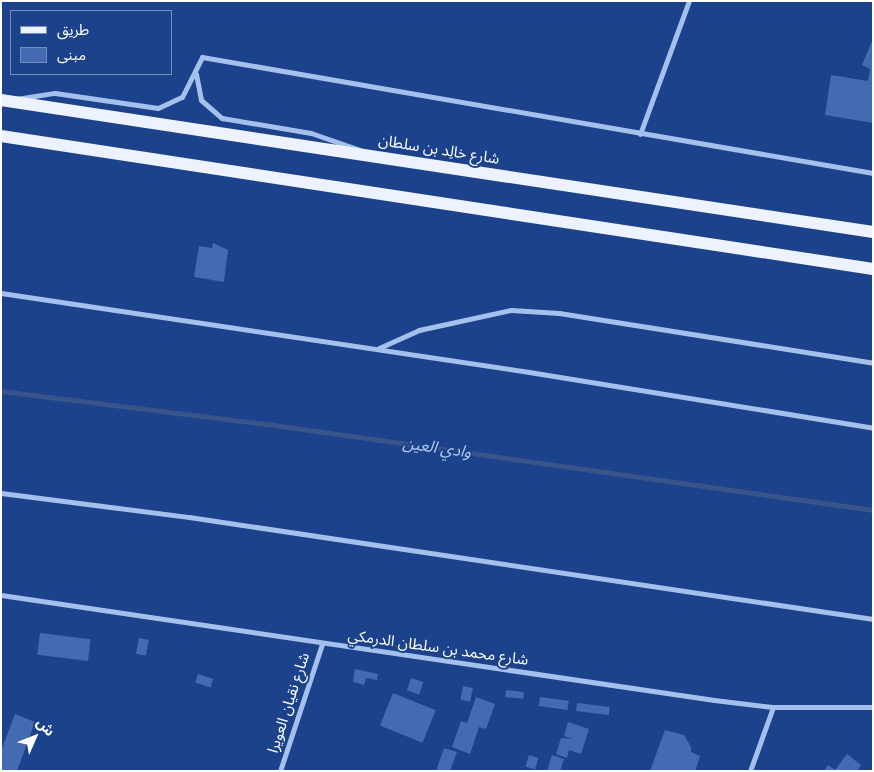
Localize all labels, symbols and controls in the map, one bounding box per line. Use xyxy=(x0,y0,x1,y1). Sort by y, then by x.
legend xyxy=(10,10,172,75)
text: طريق xyxy=(57,21,89,39)
text: مبنى xyxy=(57,46,86,64)
street label: شارع خالِد بن سلطان xyxy=(377,132,501,168)
water label: وادي العين xyxy=(402,434,472,462)
street label: شارع محمد بن سلطان الدرمكي xyxy=(347,626,529,670)
street label: شارع نقيان العويرا xyxy=(264,650,314,756)
north arrow xyxy=(10,712,60,762)
text: ش xyxy=(33,714,58,739)

